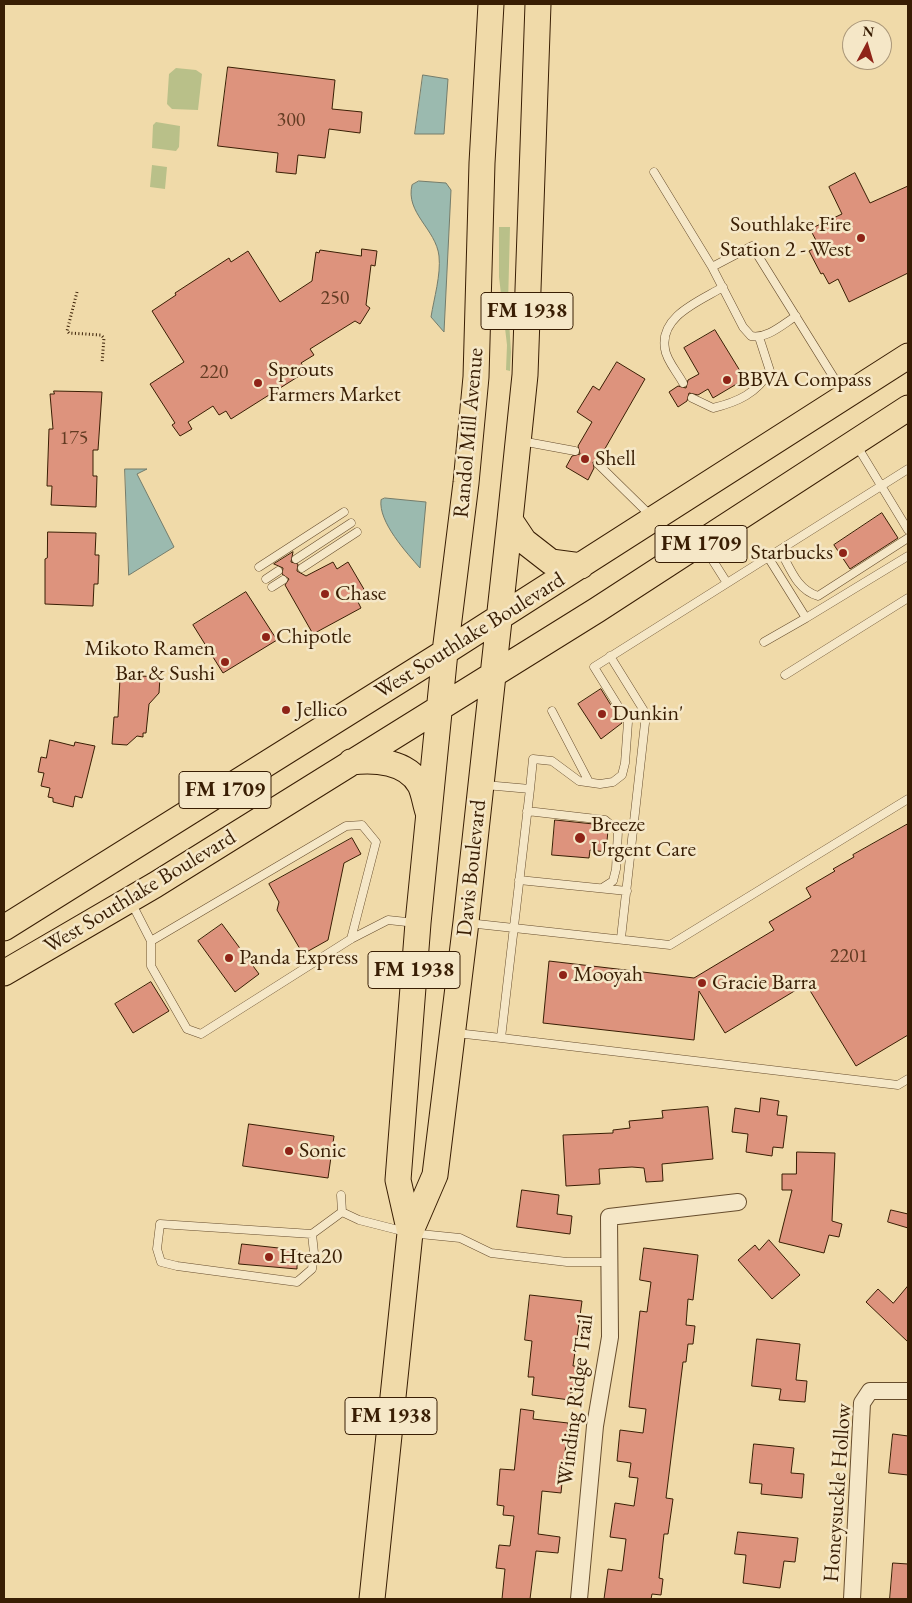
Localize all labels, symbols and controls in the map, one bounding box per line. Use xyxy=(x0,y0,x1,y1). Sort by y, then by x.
north arrow xyxy=(842,20,892,70)
text: N xyxy=(862,22,875,41)
house number: 300 xyxy=(277,109,305,133)
place label: Southlake Fire Station 2 - West xyxy=(720,212,851,264)
marker: Southlake Fire Station 2 - West xyxy=(855,232,867,244)
house number: 250 xyxy=(321,287,349,311)
road number: FM 1938 xyxy=(481,292,573,330)
street label: Randol Mill Avenue xyxy=(448,347,490,519)
place label: Sprouts Farmers Market xyxy=(268,357,401,408)
house number: 220 xyxy=(200,361,228,385)
place label: BBVA Compass xyxy=(737,367,871,393)
marker: BBVA Compass xyxy=(721,374,733,386)
marker: Sprouts Farmers Market xyxy=(252,377,264,389)
house number: 175 xyxy=(60,427,88,451)
place label: Shell xyxy=(595,446,636,472)
marker: Shell xyxy=(579,453,591,465)
road number: FM 1709 xyxy=(655,526,747,562)
place label: Starbucks xyxy=(750,540,833,566)
marker: Starbucks xyxy=(837,547,849,559)
street label: West Southlake Boulevard xyxy=(370,567,570,705)
place label: Chase xyxy=(335,581,386,607)
marker: Chase xyxy=(319,588,331,600)
place label: Chipotle xyxy=(276,624,351,650)
marker: Chipotle xyxy=(260,631,272,643)
place label: Mikoto Ramen Bar & Sushi xyxy=(85,636,215,688)
marker: Mikoto Ramen Bar & Sushi xyxy=(219,656,231,668)
place label: Jellico xyxy=(296,697,347,723)
place label: Dunkin' xyxy=(612,701,684,727)
marker: Jellico xyxy=(280,704,292,716)
marker: Dunkin' xyxy=(596,708,608,720)
road number: FM 1709 xyxy=(179,772,271,808)
street label: Davis Boulevard xyxy=(452,798,492,938)
place label: Breeze Urgent Care xyxy=(591,812,696,864)
street label: West Southlake Boulevard xyxy=(39,824,241,960)
marker: Breeze Urgent Care xyxy=(573,831,587,845)
place label: Panda Express xyxy=(239,945,358,971)
house number: 2201 xyxy=(830,945,868,969)
marker: Panda Express xyxy=(223,952,235,964)
road number: FM 1938 xyxy=(368,952,460,988)
place label: Mooyah xyxy=(573,962,643,988)
marker: Mooyah xyxy=(557,969,569,981)
place label: Gracie Barra xyxy=(712,970,817,996)
marker: Gracie Barra xyxy=(696,977,708,989)
place label: Sonic xyxy=(299,1138,346,1164)
marker: Sonic xyxy=(283,1145,295,1157)
place label: Htea20 xyxy=(279,1244,342,1270)
marker: Htea20 xyxy=(263,1251,275,1263)
street label: Winding Ridge Trail xyxy=(552,1313,600,1487)
road number: FM 1938 xyxy=(345,1398,437,1434)
street label: Honeysuckle Hollow xyxy=(819,1403,857,1583)

